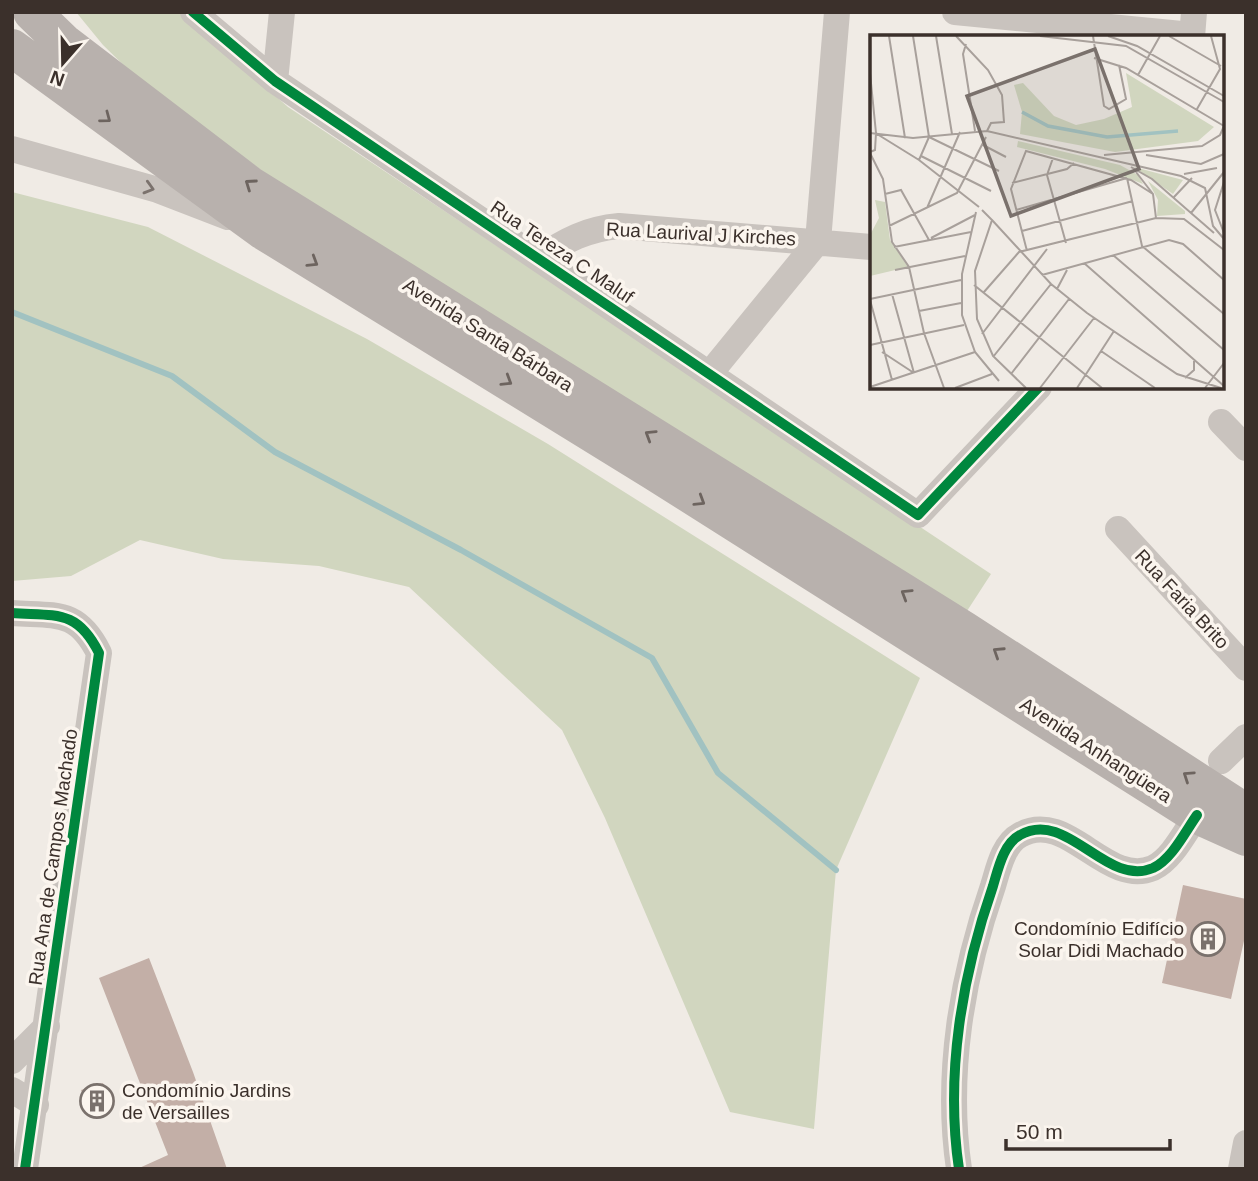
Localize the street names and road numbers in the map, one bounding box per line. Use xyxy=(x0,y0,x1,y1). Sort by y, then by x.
street label: Rua Tereza C Maluf xyxy=(487,196,638,308)
street label: Rua Laurival J Kirches xyxy=(606,219,796,249)
street label: Avenida Santa Bárbara xyxy=(399,274,577,396)
street label: Rua Faria Brito xyxy=(1131,545,1233,653)
street label: Avenida Anhangüera xyxy=(1016,693,1176,807)
street label: Rua Ana de Campos Machado xyxy=(25,727,81,987)

